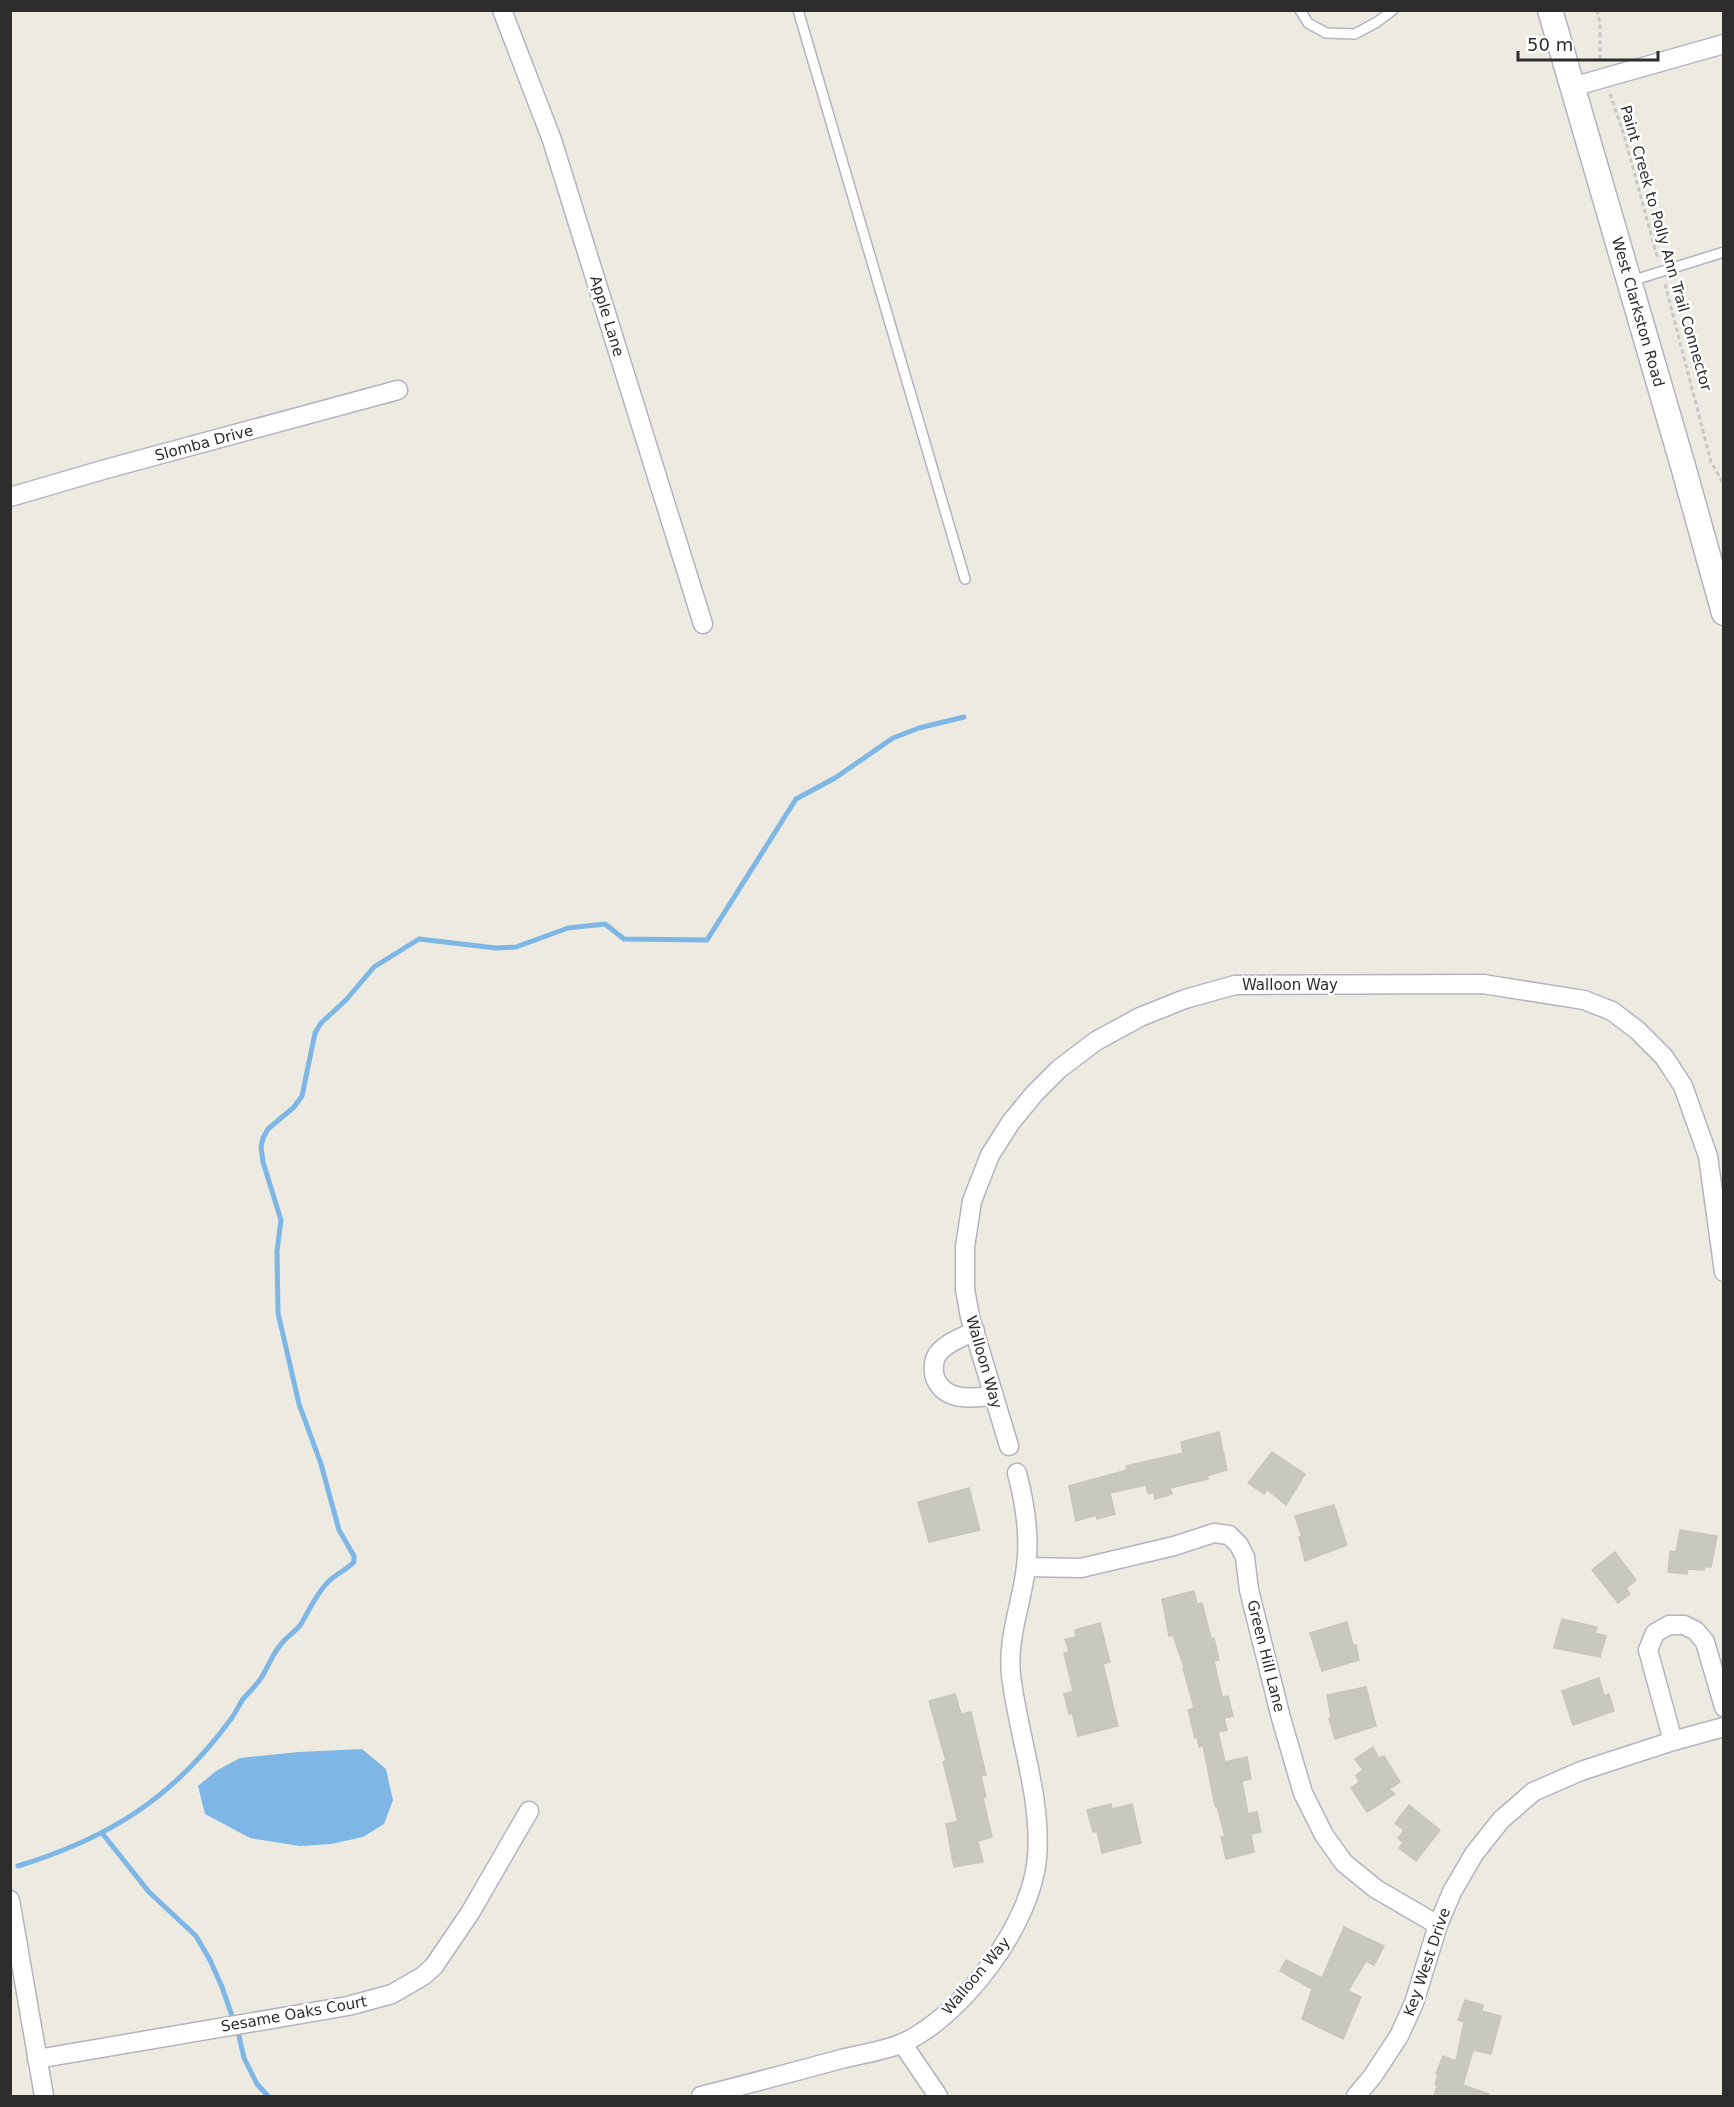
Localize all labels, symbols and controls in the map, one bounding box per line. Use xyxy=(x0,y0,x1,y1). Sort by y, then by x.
scale bar xyxy=(1518,24,1658,62)
text: 50 m xyxy=(1527,34,1573,55)
street label: Paint Creek to Polly Ann Trail Connector xyxy=(1616,103,1716,394)
street label: West Clarkston Road xyxy=(1608,235,1668,389)
street label: Apple Lane xyxy=(586,273,628,359)
street label: Slomba Drive xyxy=(153,421,255,465)
street label: Walloon Way xyxy=(1242,976,1338,994)
street label: Walloon Way xyxy=(962,1313,1006,1411)
street label: Green Hill Lane xyxy=(1243,1598,1289,1714)
street label: Key West Drive xyxy=(1400,1905,1454,2019)
street label: Walloon Way xyxy=(938,1933,1014,2019)
street label: Sesame Oaks Court xyxy=(220,1992,368,2036)

